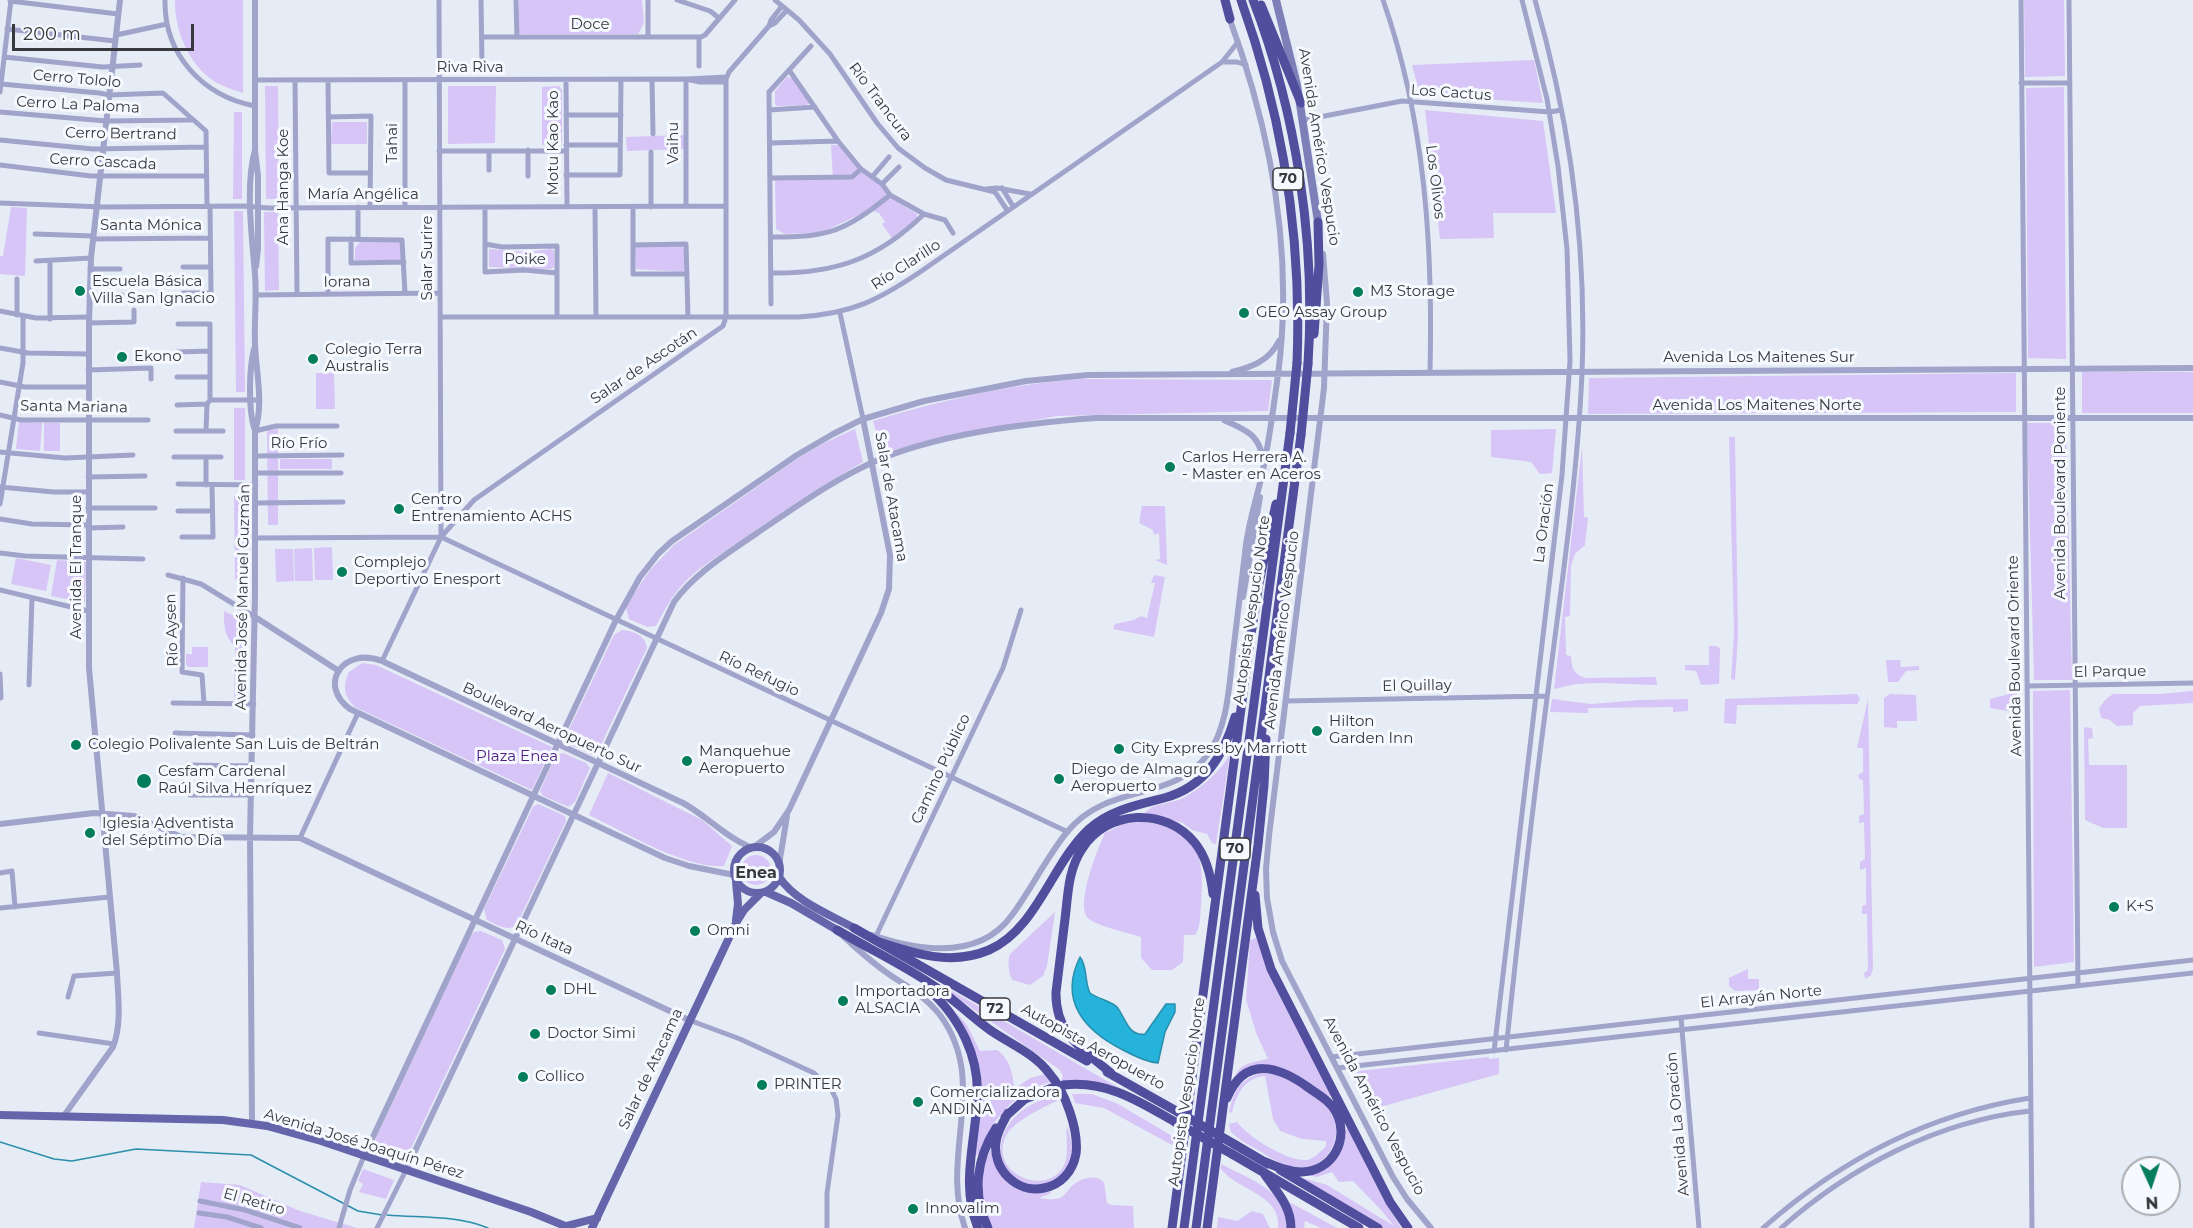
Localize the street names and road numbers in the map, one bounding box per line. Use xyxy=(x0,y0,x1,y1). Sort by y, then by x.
street label: Doce xyxy=(570,16,610,34)
street label: Avenida Américo Vespucio xyxy=(1294,47,1344,247)
street label: Riva Riva xyxy=(436,59,504,77)
street label: Río Trancura xyxy=(845,59,915,145)
street label: Cerro Tololo xyxy=(32,66,122,92)
street label: Los Cactus xyxy=(1410,81,1492,105)
street label: Motu Kao Kao xyxy=(545,90,563,196)
street label: Cerro La Paloma xyxy=(16,93,140,117)
street label: Vaihu xyxy=(665,122,683,164)
street label: Tahai xyxy=(384,123,402,163)
street label: Cerro Bertrand xyxy=(65,124,177,144)
street label: Ana Hanga Koe xyxy=(275,129,293,245)
street label: Los Olivos xyxy=(1422,144,1448,220)
street label: Cerro Cascada xyxy=(49,150,157,174)
road number: 70 xyxy=(1273,168,1303,190)
street label: María Angélica xyxy=(307,186,419,204)
street label: Salar Surire xyxy=(419,215,437,301)
street label: Santa Mónica xyxy=(100,217,202,235)
street label: Río Clarillo xyxy=(868,236,944,294)
street label: Poike xyxy=(504,251,546,269)
street label: Iorana xyxy=(323,273,371,291)
street label: Salar de Ascotán xyxy=(587,324,701,408)
street label: Avenida Los Maitenes Sur xyxy=(1663,349,1855,367)
street label: Avenida Boulevard Poniente xyxy=(2052,386,2070,600)
street label: Santa Mariana xyxy=(20,397,128,417)
street label: Avenida Los Maitenes Norte xyxy=(1653,397,1861,415)
street label: Salar de Atacama xyxy=(871,431,911,563)
street label: Río Frío xyxy=(271,435,327,453)
street label: La Oración xyxy=(1530,482,1558,564)
street label: Avenida José Manuel Guzmán xyxy=(232,484,254,710)
street label: Avenida El Tranque xyxy=(68,495,86,639)
street label: Autopista Vespucio Norte xyxy=(1230,514,1274,706)
street label: Avenida Américo Vespucio xyxy=(1261,530,1303,730)
street label: Avenida Boulevard Oriente xyxy=(2004,555,2026,757)
street label: Río Aysen xyxy=(162,593,182,667)
street label: Río Refugio xyxy=(716,647,802,701)
street label: El Parque xyxy=(2074,662,2146,682)
street label: El Quillay xyxy=(1382,676,1452,696)
street label: Boulevard Aeropuerto Sur xyxy=(460,679,644,777)
street label: Camino Público xyxy=(908,711,974,827)
road number: 70 xyxy=(1220,838,1250,860)
street label: Río Itata xyxy=(512,917,576,959)
street label: El Arrayán Norte xyxy=(1699,982,1823,1012)
street label: Autopista Vespucio Norte xyxy=(1165,996,1209,1188)
road number: 72 xyxy=(980,998,1010,1020)
street label: Autopista Aeropuerto xyxy=(1018,1000,1168,1094)
street label: Salar de Atacama xyxy=(615,1006,687,1132)
street label: Avenida Américo Vespucio xyxy=(1319,1014,1429,1198)
street label: Avenida La Oración xyxy=(1663,1051,1693,1197)
street label: Avenida José Joaquín Pérez xyxy=(262,1105,466,1183)
street label: El Retiro xyxy=(221,1185,287,1219)

